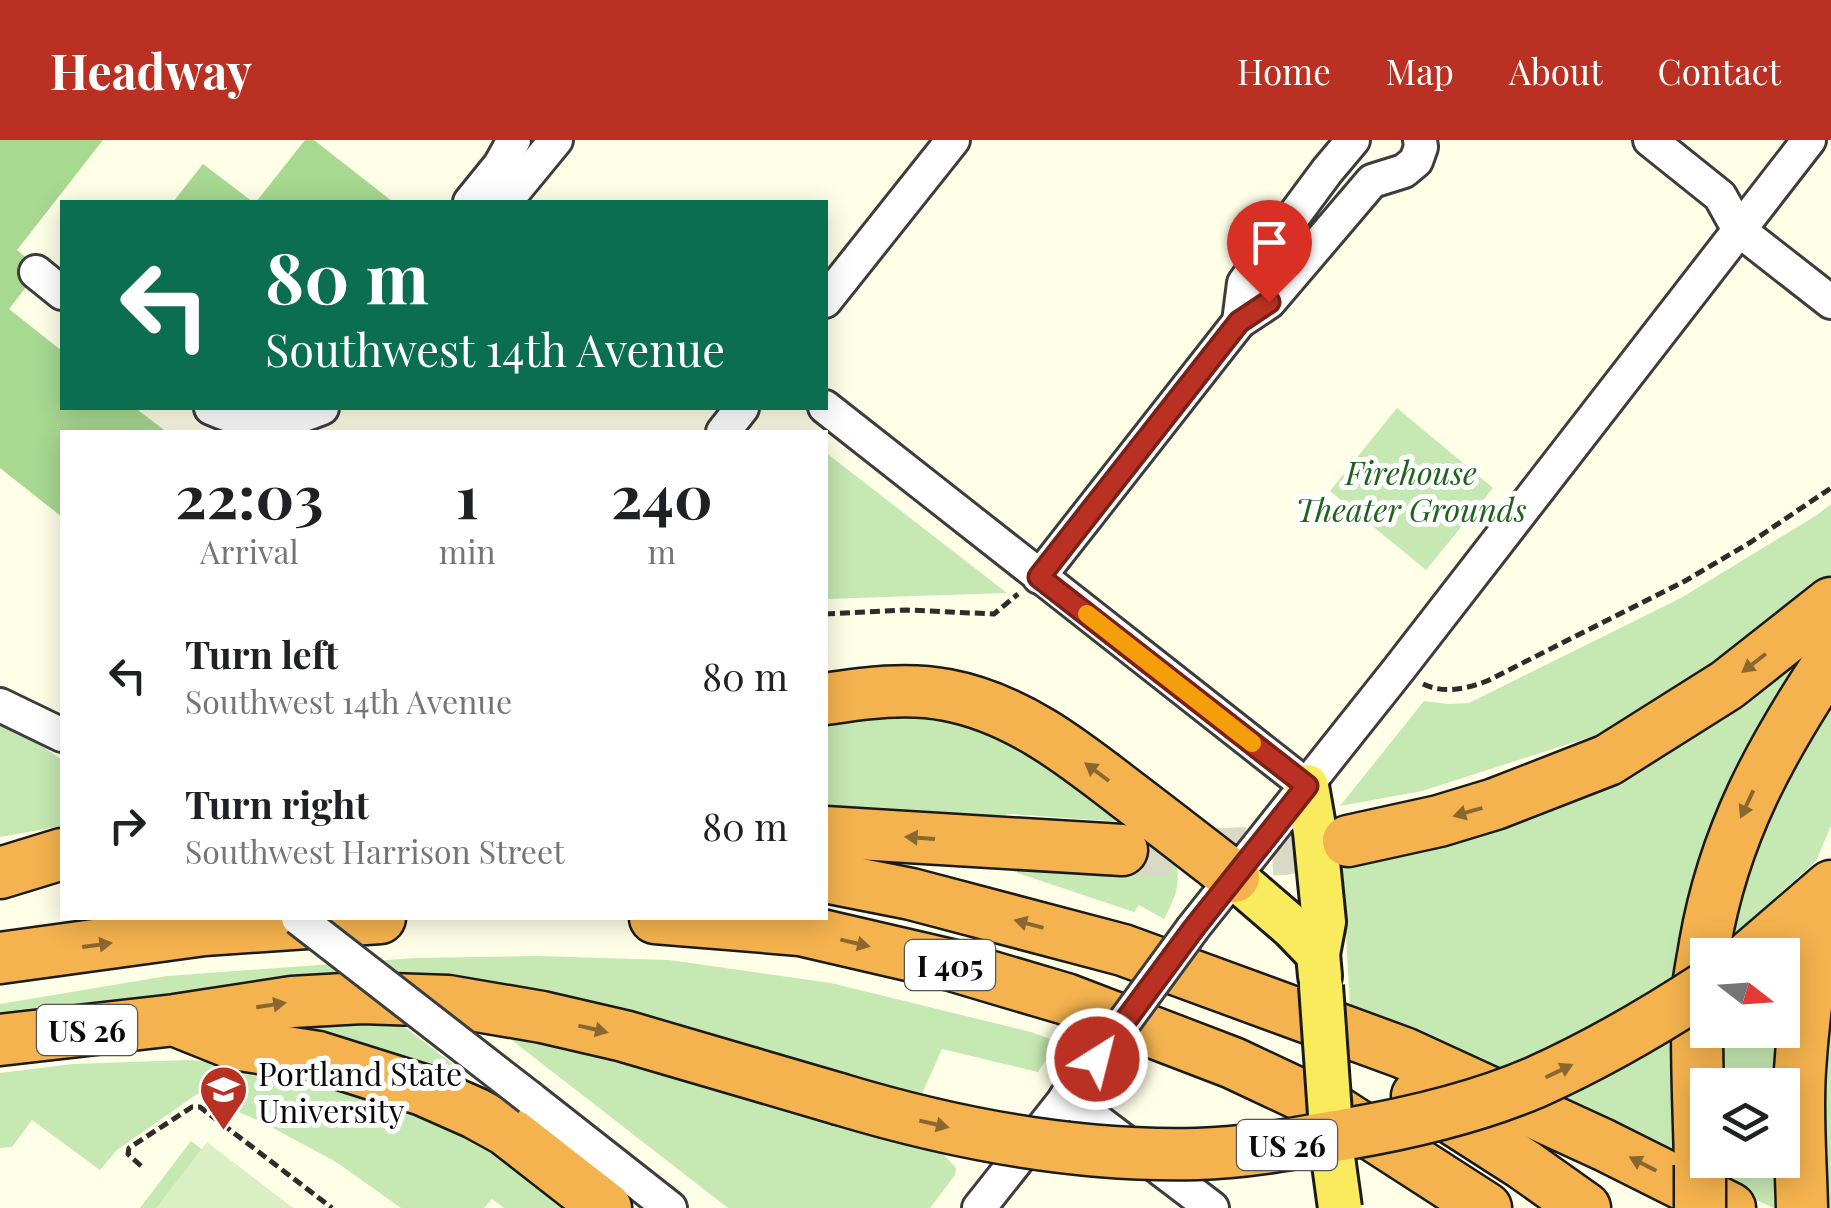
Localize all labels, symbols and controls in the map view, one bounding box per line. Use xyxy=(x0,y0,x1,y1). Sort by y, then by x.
text: Headway xyxy=(50,38,252,102)
text: Home xyxy=(1237,47,1331,94)
text: Map xyxy=(1386,47,1454,94)
text: About xyxy=(1509,47,1603,94)
text: Contact xyxy=(1658,47,1781,94)
pin xyxy=(1227,200,1312,303)
icon: arrive xyxy=(1242,215,1297,270)
text: 80 m xyxy=(265,228,429,322)
icon: left xyxy=(100,240,230,370)
text: Southwest 14th Avenue xyxy=(265,318,725,378)
park label: Firehouse Theater Grounds xyxy=(1296,450,1526,530)
text: 22:03 xyxy=(175,454,323,534)
text: 1 xyxy=(456,454,479,534)
text: 240 xyxy=(611,454,713,534)
text: Arrival xyxy=(200,529,299,572)
text: min xyxy=(439,529,496,572)
text: m xyxy=(648,529,676,572)
text: Turn left xyxy=(185,628,338,679)
icon: left xyxy=(100,648,155,703)
text: 80 m xyxy=(702,650,788,701)
one-way arrow xyxy=(1741,653,1767,673)
text: Southwest 14th Avenue xyxy=(185,679,512,722)
one-way arrow xyxy=(1084,762,1110,782)
text: Turn right xyxy=(185,778,369,829)
one-way arrow xyxy=(1739,789,1756,818)
icon: right xyxy=(100,798,155,853)
text: 80 m xyxy=(702,800,788,851)
one-way arrow xyxy=(1452,805,1483,820)
text: Southwest Harrison Street xyxy=(185,829,565,872)
one-way arrow xyxy=(904,830,935,846)
one-way arrow xyxy=(1013,915,1044,931)
one-way arrow xyxy=(81,936,113,952)
one-way arrow xyxy=(840,936,871,951)
north arrow xyxy=(1690,938,1800,1048)
map controls xyxy=(1690,938,1800,1178)
road number: I 405 xyxy=(905,940,995,990)
one-way arrow xyxy=(256,997,287,1012)
road number: US 26 xyxy=(37,1005,137,1055)
position arrow xyxy=(1045,1007,1149,1111)
one-way arrow xyxy=(578,1022,609,1037)
place label: Portland State University xyxy=(258,1051,462,1131)
one-way arrow xyxy=(1545,1062,1574,1079)
school or university icon: Portland State University xyxy=(197,1064,249,1132)
button: layers xyxy=(1690,1068,1800,1178)
one-way arrow xyxy=(919,1117,950,1132)
road number: US 26 xyxy=(1237,1120,1337,1170)
one-way arrow xyxy=(1628,1156,1657,1173)

